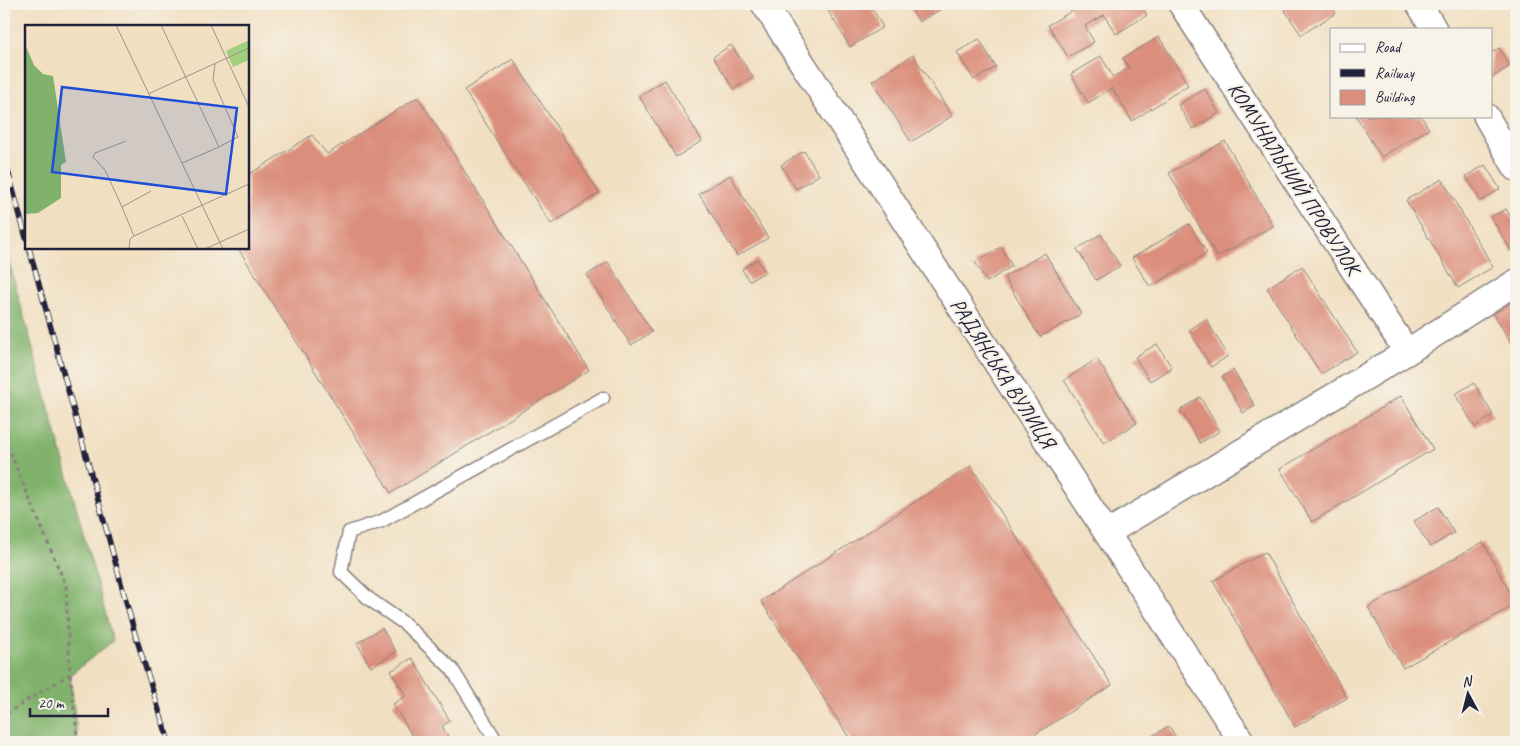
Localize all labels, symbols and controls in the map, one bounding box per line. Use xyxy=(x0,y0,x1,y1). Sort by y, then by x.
inset map xyxy=(25,25,249,249)
legend xyxy=(1330,28,1492,118)
text: Road xyxy=(1375,38,1402,57)
text: Railway xyxy=(1375,64,1416,83)
street label: КОМУНАЛЬНИЙ ПРОВУЛОК xyxy=(1222,77,1368,282)
text: Building xyxy=(1375,88,1415,107)
street label: РАДЯНСЬКА ВУЛИЦЯ xyxy=(945,293,1063,455)
north arrow xyxy=(1442,668,1492,718)
text: N xyxy=(1461,672,1474,691)
scale bar xyxy=(30,686,108,718)
text: 20 m xyxy=(38,694,65,713)

